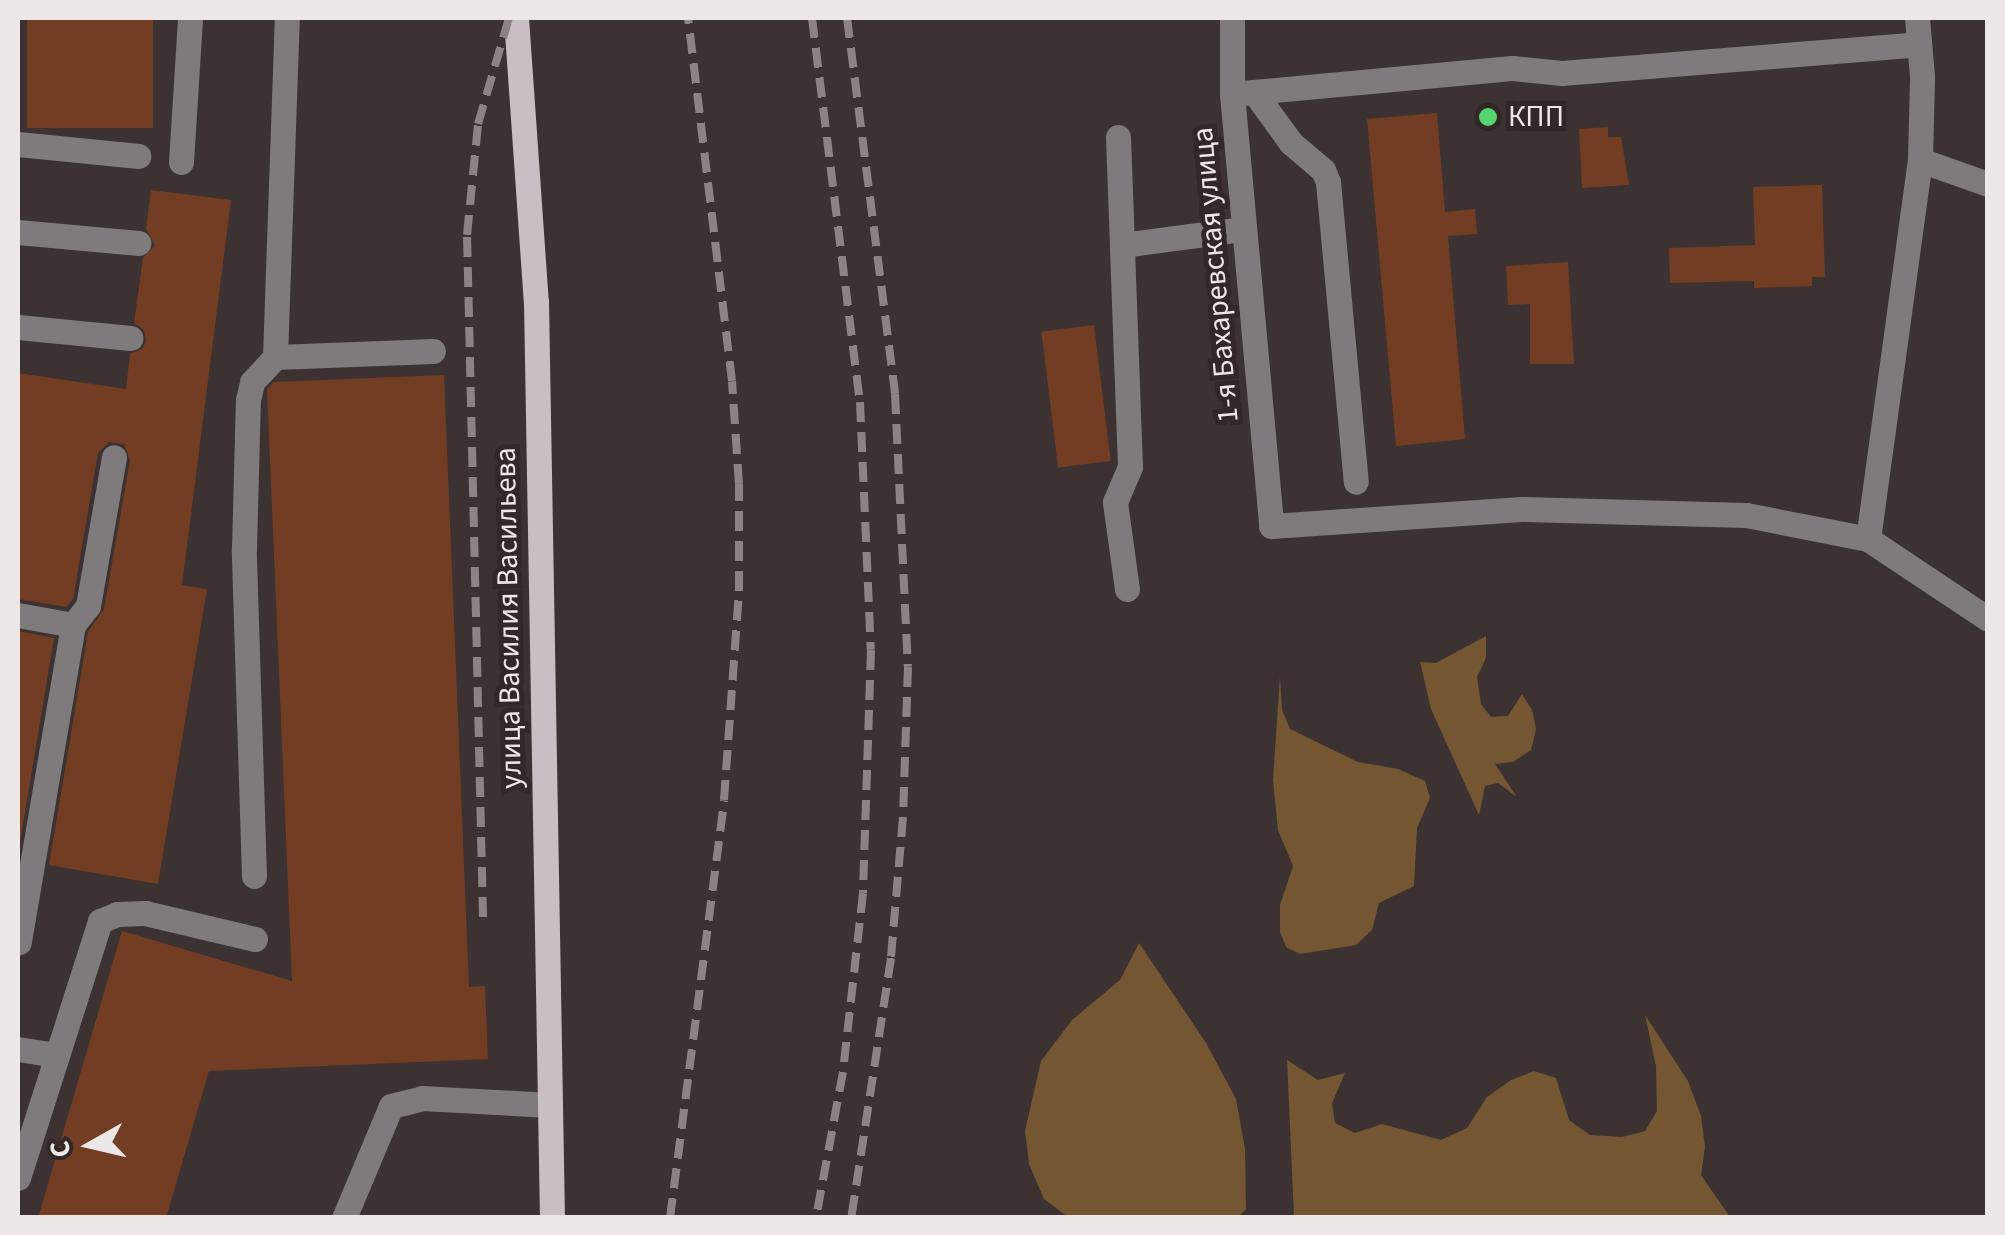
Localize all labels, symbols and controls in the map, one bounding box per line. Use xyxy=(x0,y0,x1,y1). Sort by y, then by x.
place label: КПП xyxy=(1508,99,1564,135)
marker: КПП xyxy=(1477,106,1499,128)
street label: 1-я Бахаревская улица xyxy=(1185,126,1247,424)
street label: улица Василия Васильева xyxy=(488,447,530,789)
north arrow xyxy=(40,1095,140,1195)
text: С xyxy=(39,1138,81,1160)

